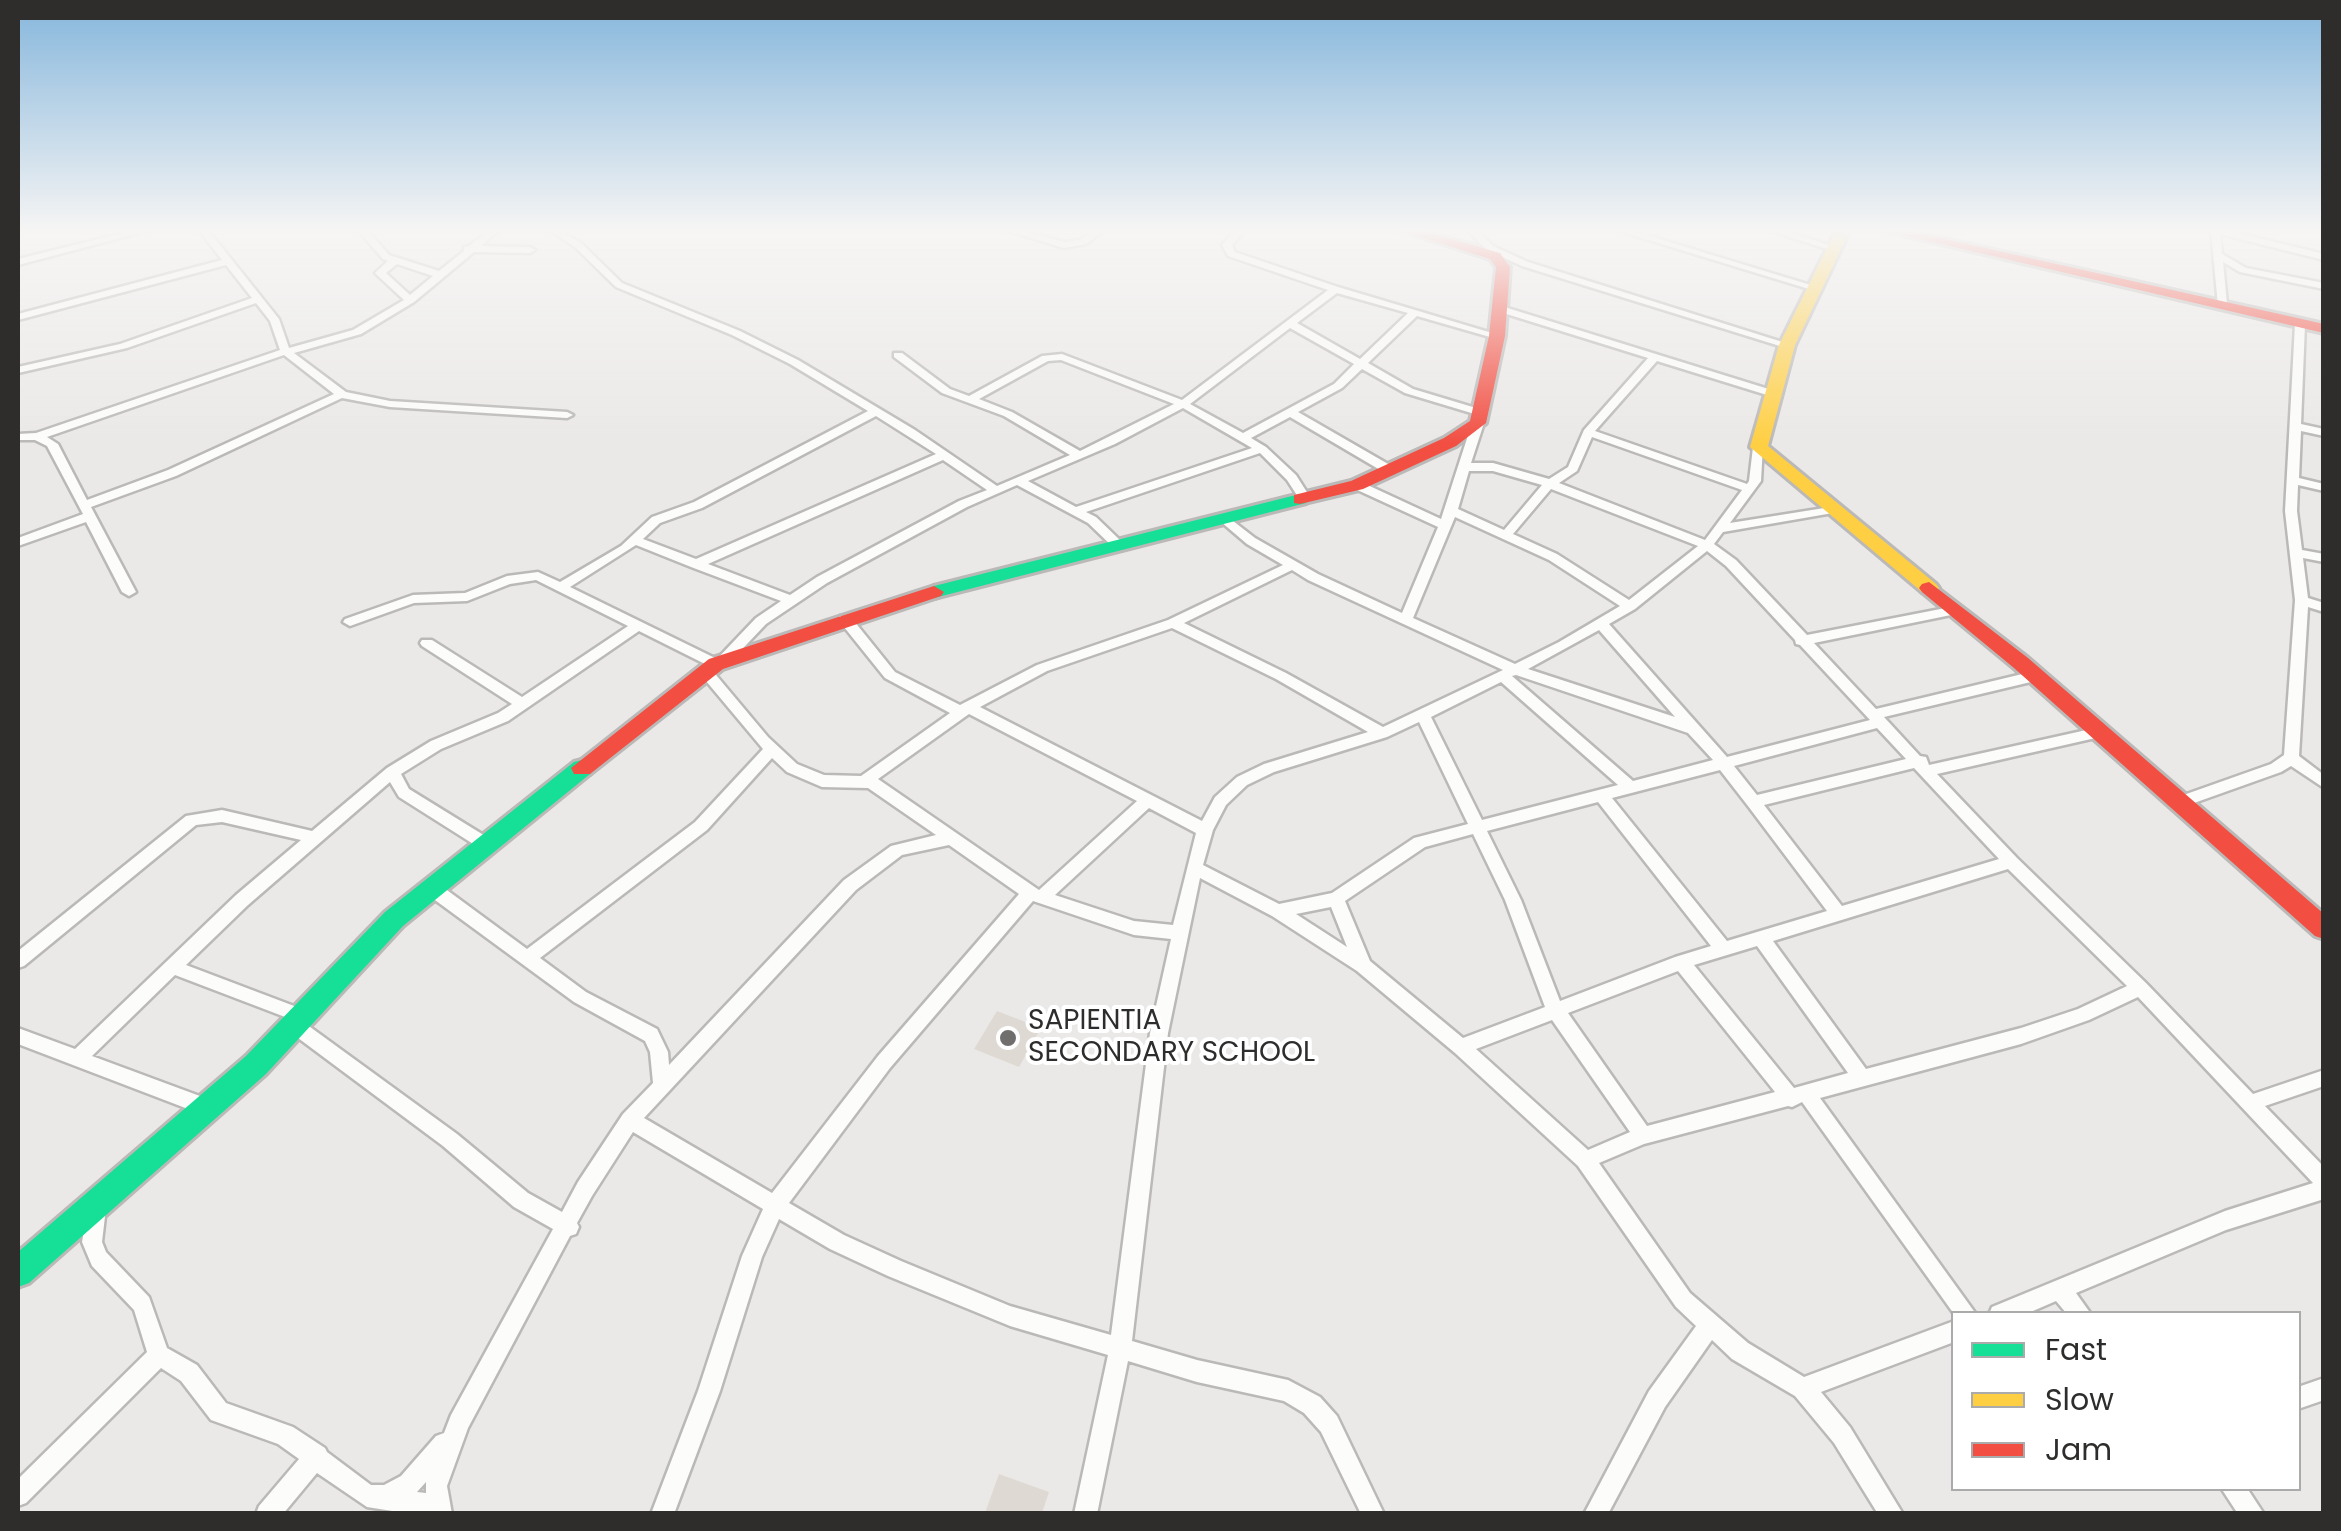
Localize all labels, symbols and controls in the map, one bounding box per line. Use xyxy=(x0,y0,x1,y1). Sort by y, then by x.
place label: SAPIENTIA SECONDARY SCHOOL xyxy=(1028,1005,1315,1071)
marker: SAPIENTIA SECONDARY SCHOOL xyxy=(997,1027,1019,1049)
legend xyxy=(1951,1311,2301,1491)
text: Fast xyxy=(2045,1328,2107,1371)
text: Slow xyxy=(2045,1378,2114,1421)
text: Jam xyxy=(2045,1428,2112,1471)

